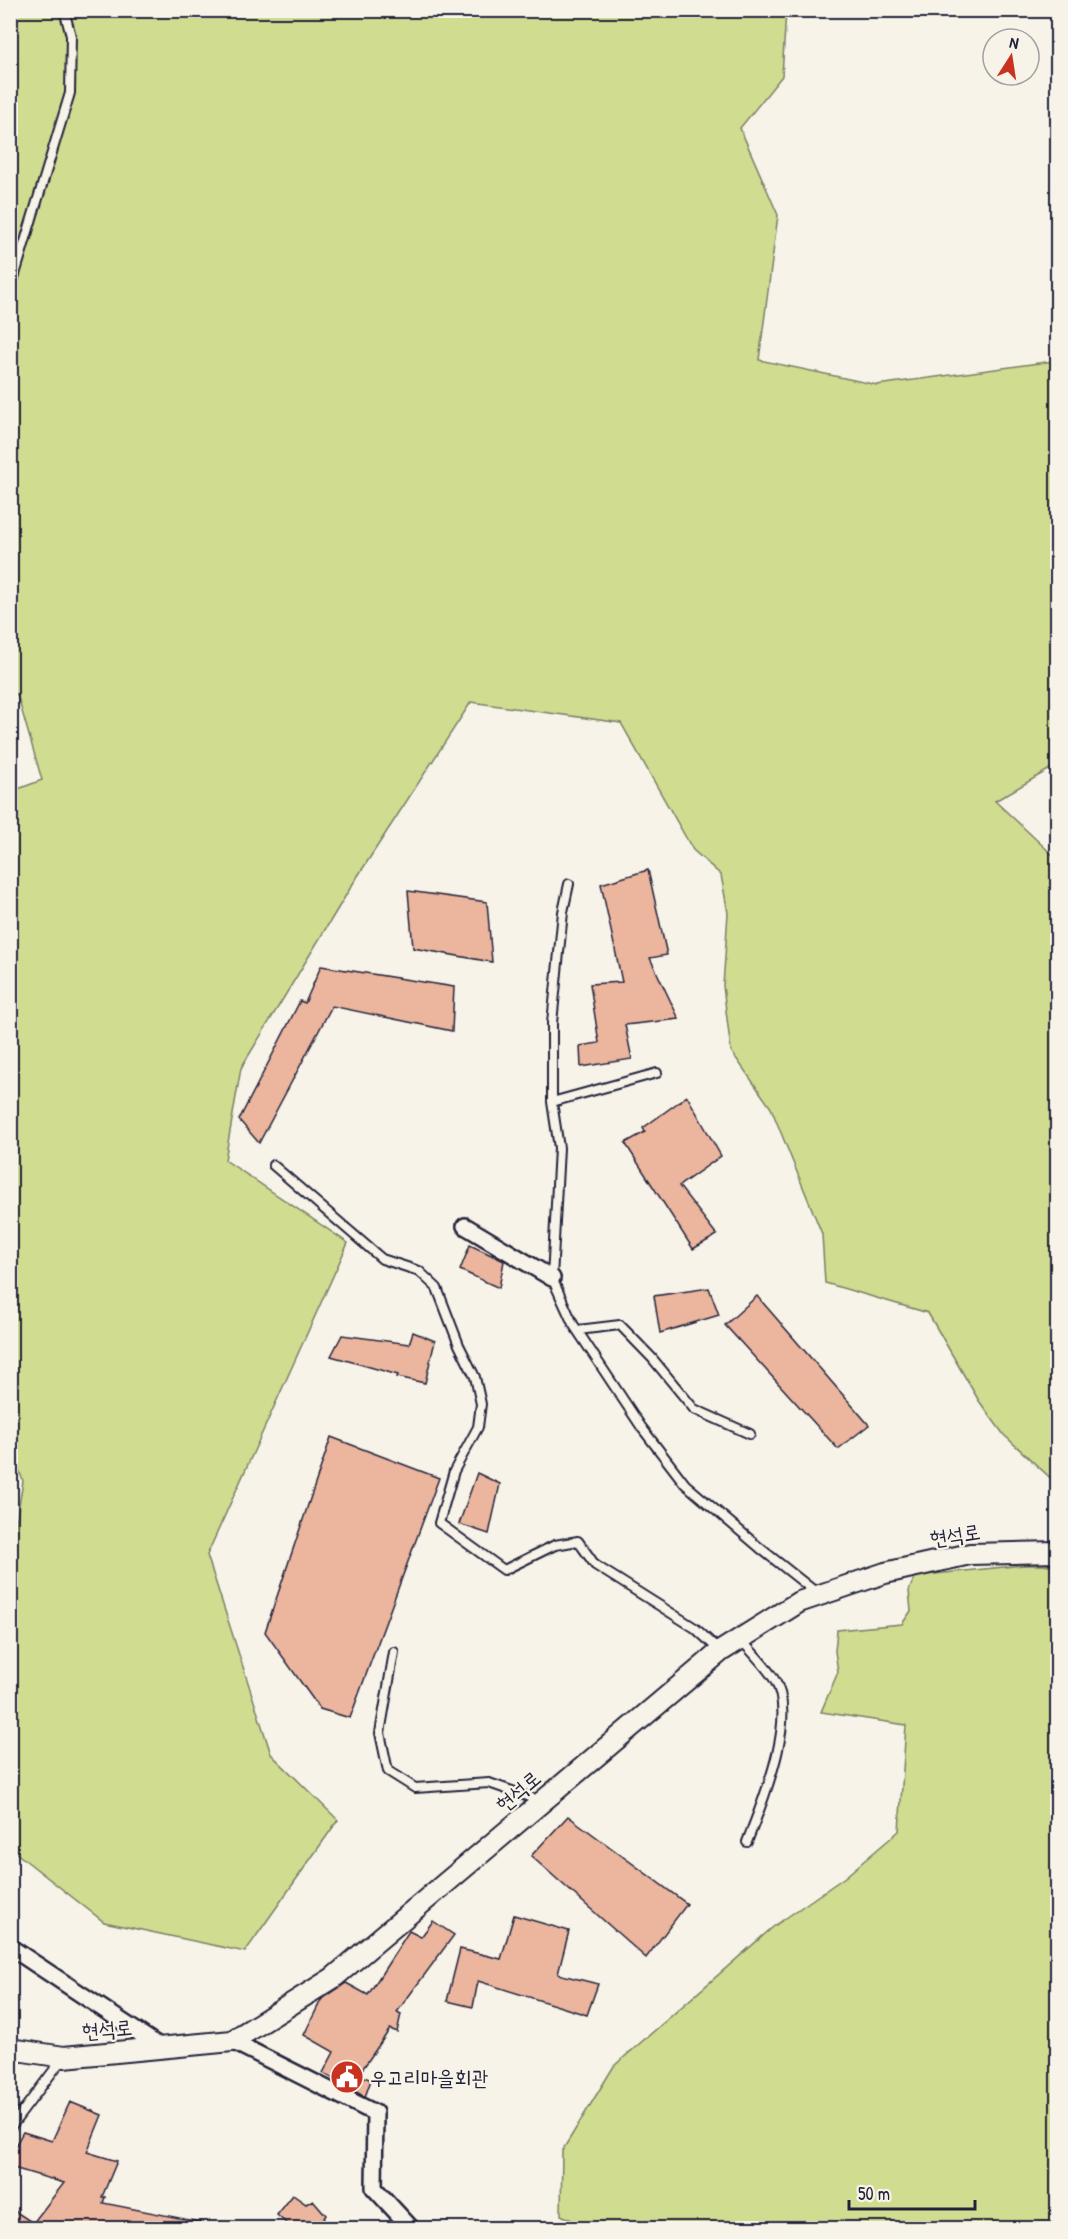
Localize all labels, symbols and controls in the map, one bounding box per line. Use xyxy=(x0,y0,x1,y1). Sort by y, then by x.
north arrow xyxy=(981,27,1041,87)
text: N xyxy=(1008,31,1021,54)
street label: 현석로 xyxy=(928,1517,982,1553)
street label: 현석로 xyxy=(489,1764,547,1818)
street label: 현석로 xyxy=(80,2012,134,2046)
public building icon: 우고리마을회관 xyxy=(329,2059,365,2095)
place label: 우고리마을회관 xyxy=(370,2063,488,2092)
scale bar xyxy=(849,2173,975,2211)
text: 50 m xyxy=(858,2181,890,2206)

